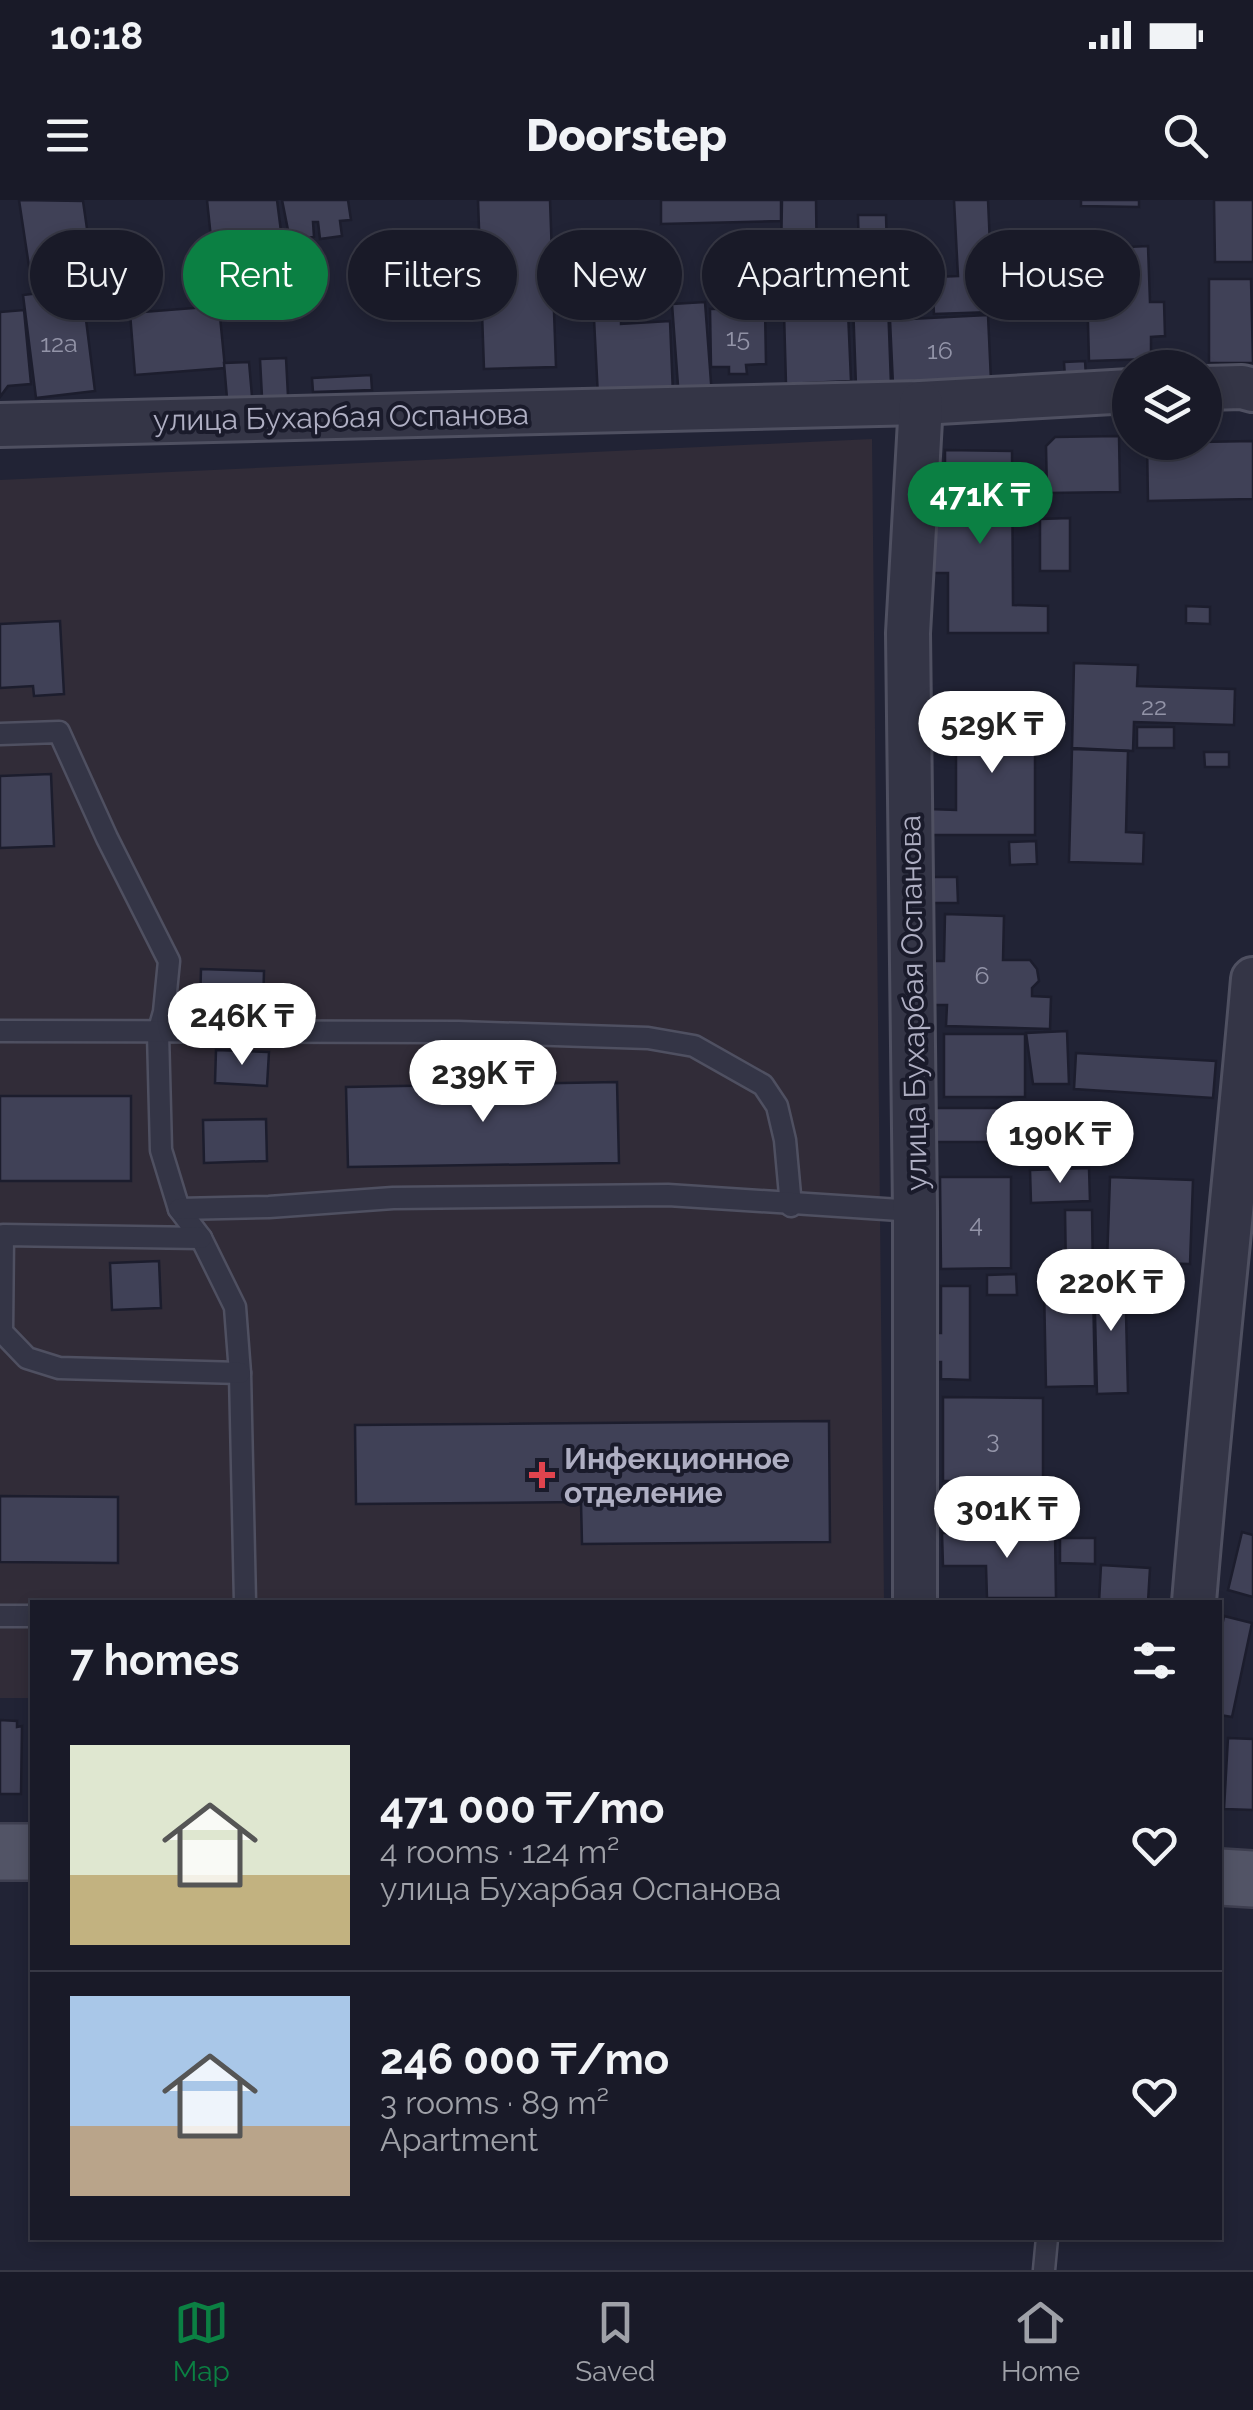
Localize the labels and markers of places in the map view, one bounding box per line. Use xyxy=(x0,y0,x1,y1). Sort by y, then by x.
pin: 471K ₸ xyxy=(899,462,1061,547)
pin: 529K ₸ xyxy=(911,691,1073,776)
pin: 246K ₸ xyxy=(161,983,323,1068)
pin: 239K ₸ xyxy=(402,1040,564,1125)
pin: 190K ₸ xyxy=(979,1101,1141,1186)
pin: 220K ₸ xyxy=(1030,1249,1192,1334)
place label: Инфекционное отделение xyxy=(564,1441,790,1510)
marker: Инфекционное отделение xyxy=(529,1462,555,1488)
pin: 301K ₸ xyxy=(926,1476,1088,1561)

